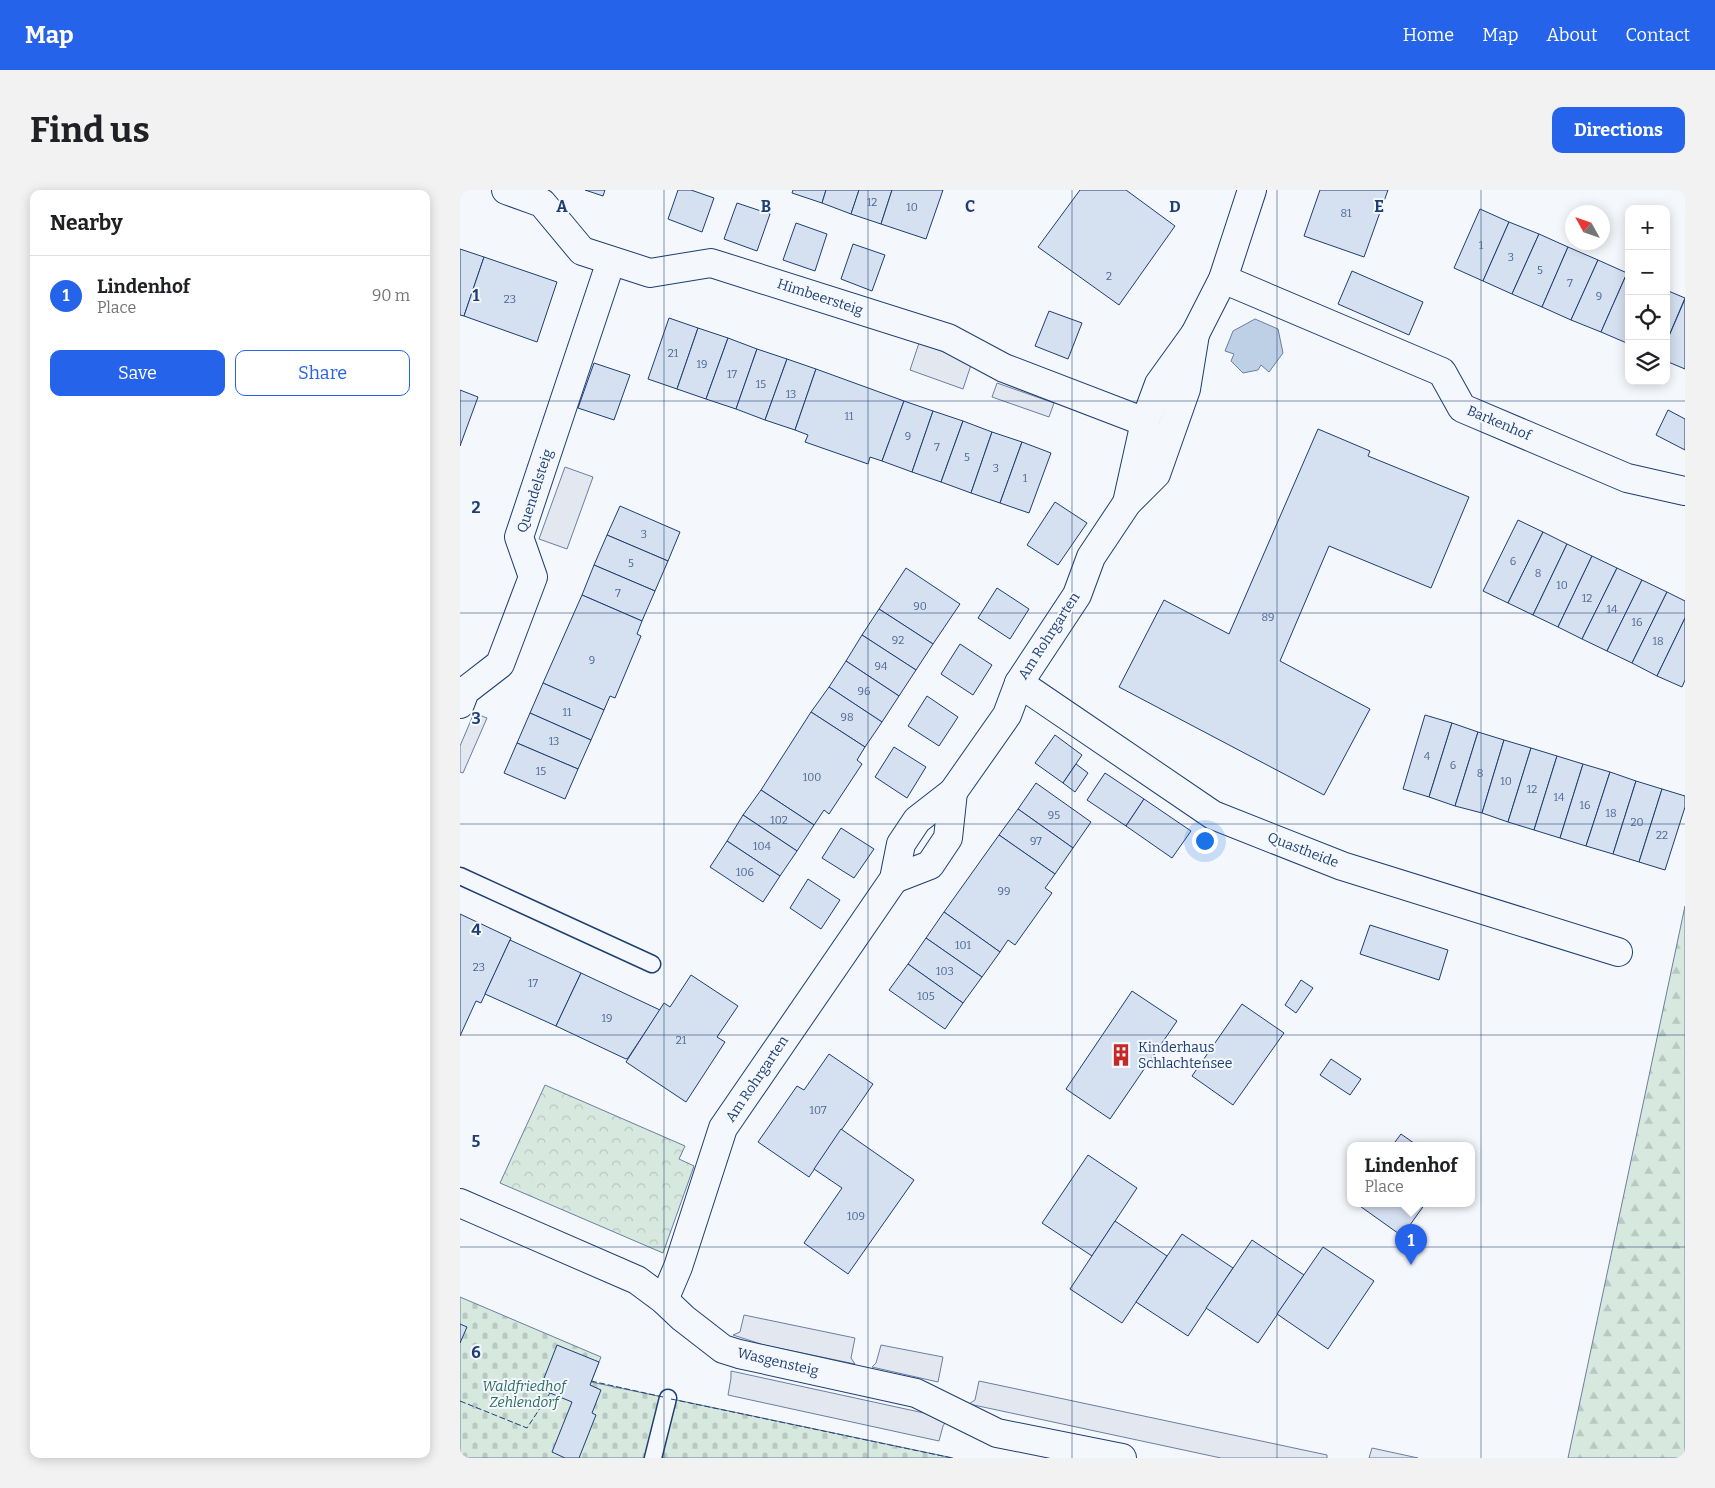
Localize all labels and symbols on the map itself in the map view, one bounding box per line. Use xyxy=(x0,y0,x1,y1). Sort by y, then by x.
house number: 12 xyxy=(867,196,877,209)
text: A xyxy=(556,197,568,216)
text: B xyxy=(761,197,771,216)
text: C xyxy=(965,197,975,216)
text: D xyxy=(1169,197,1181,216)
text: E xyxy=(1374,197,1384,216)
house number: 10 xyxy=(906,201,918,214)
north arrow xyxy=(1565,205,1610,250)
house number: 81 xyxy=(1340,207,1352,220)
house number: 1 xyxy=(1479,239,1484,252)
house number: 3 xyxy=(1508,251,1514,264)
house number: 5 xyxy=(1537,264,1543,277)
house number: 2 xyxy=(1106,270,1112,283)
street label: Himbeersteig xyxy=(775,275,865,319)
house number: 7 xyxy=(1567,277,1573,290)
text: 1 xyxy=(473,286,480,305)
house number: 9 xyxy=(1596,290,1602,303)
house number: 23 xyxy=(504,293,516,306)
house number: 21 xyxy=(668,347,679,360)
house number: 19 xyxy=(697,358,707,371)
house number: 17 xyxy=(727,368,737,381)
house number: 15 xyxy=(756,378,766,391)
house number: 13 xyxy=(786,388,796,401)
street label: Barkenhof xyxy=(1464,402,1535,445)
house number: 11 xyxy=(845,410,854,423)
house number: 9 xyxy=(905,430,911,443)
house number: 7 xyxy=(934,441,940,454)
street label: Quendelsteig xyxy=(513,447,557,535)
house number: 5 xyxy=(964,451,970,464)
house number: 3 xyxy=(993,462,999,475)
house number: 1 xyxy=(1023,472,1028,485)
text: 2 xyxy=(471,498,481,517)
house number: 3 xyxy=(641,528,647,541)
house number: 6 xyxy=(1510,555,1516,568)
house number: 5 xyxy=(628,557,634,570)
house number: 8 xyxy=(1535,567,1541,580)
house number: 10 xyxy=(1556,579,1568,592)
house number: 7 xyxy=(615,587,621,600)
street label: Am Rohrgarten xyxy=(1015,589,1084,683)
house number: 12 xyxy=(1582,592,1592,605)
house number: 90 xyxy=(913,600,927,613)
house number: 14 xyxy=(1607,603,1618,616)
house number: 89 xyxy=(1261,611,1275,624)
house number: 16 xyxy=(1632,616,1642,629)
house number: 92 xyxy=(892,634,904,647)
house number: 18 xyxy=(1652,635,1664,648)
house number: 9 xyxy=(589,654,595,667)
house number: 94 xyxy=(875,660,888,673)
house number: 96 xyxy=(858,685,870,698)
house number: 11 xyxy=(563,706,572,719)
text: 3 xyxy=(471,709,481,728)
house number: 98 xyxy=(840,711,854,724)
house number: 13 xyxy=(549,735,559,748)
house number: 4 xyxy=(1424,750,1431,763)
house number: 6 xyxy=(1450,759,1456,772)
house number: 15 xyxy=(536,765,546,778)
house number: 8 xyxy=(1477,767,1483,780)
house number: 100 xyxy=(803,771,821,784)
house number: 10 xyxy=(1500,775,1512,788)
house number: 12 xyxy=(1527,783,1537,796)
house number: 14 xyxy=(1554,791,1565,804)
house number: 16 xyxy=(1580,799,1590,812)
house number: 18 xyxy=(1605,807,1617,820)
house number: 95 xyxy=(1048,809,1060,822)
house number: 102 xyxy=(770,814,788,827)
house number: 20 xyxy=(1630,816,1644,829)
your location xyxy=(1192,828,1218,854)
street label: Quastheide xyxy=(1265,829,1341,871)
house number: 22 xyxy=(1656,829,1668,842)
house number: 97 xyxy=(1030,835,1042,848)
house number: 104 xyxy=(753,840,772,853)
house number: 106 xyxy=(736,866,754,879)
house number: 99 xyxy=(998,885,1010,898)
text: 4 xyxy=(471,920,481,939)
house number: 101 xyxy=(955,939,972,952)
house number: 23 xyxy=(473,961,485,974)
house number: 103 xyxy=(936,965,954,978)
house number: 17 xyxy=(528,977,538,990)
house number: 105 xyxy=(917,990,935,1003)
house number: 19 xyxy=(602,1012,612,1025)
street label: Am Rohrgarten xyxy=(722,1033,792,1125)
house number: 21 xyxy=(676,1034,687,1047)
place label: Kinderhaus Schlachtensee xyxy=(1138,1039,1232,1072)
building icon: Kinderhaus Schlachtensee xyxy=(1108,1042,1134,1068)
house number: 107 xyxy=(809,1104,827,1117)
text: 5 xyxy=(472,1132,481,1151)
house number: 109 xyxy=(847,1210,865,1223)
pin: 1 xyxy=(1395,1224,1427,1265)
text: 6 xyxy=(471,1343,481,1362)
street label: Wasgensteig xyxy=(736,1344,820,1380)
park label: Waldfriedhof Zehlendorf xyxy=(482,1378,568,1411)

